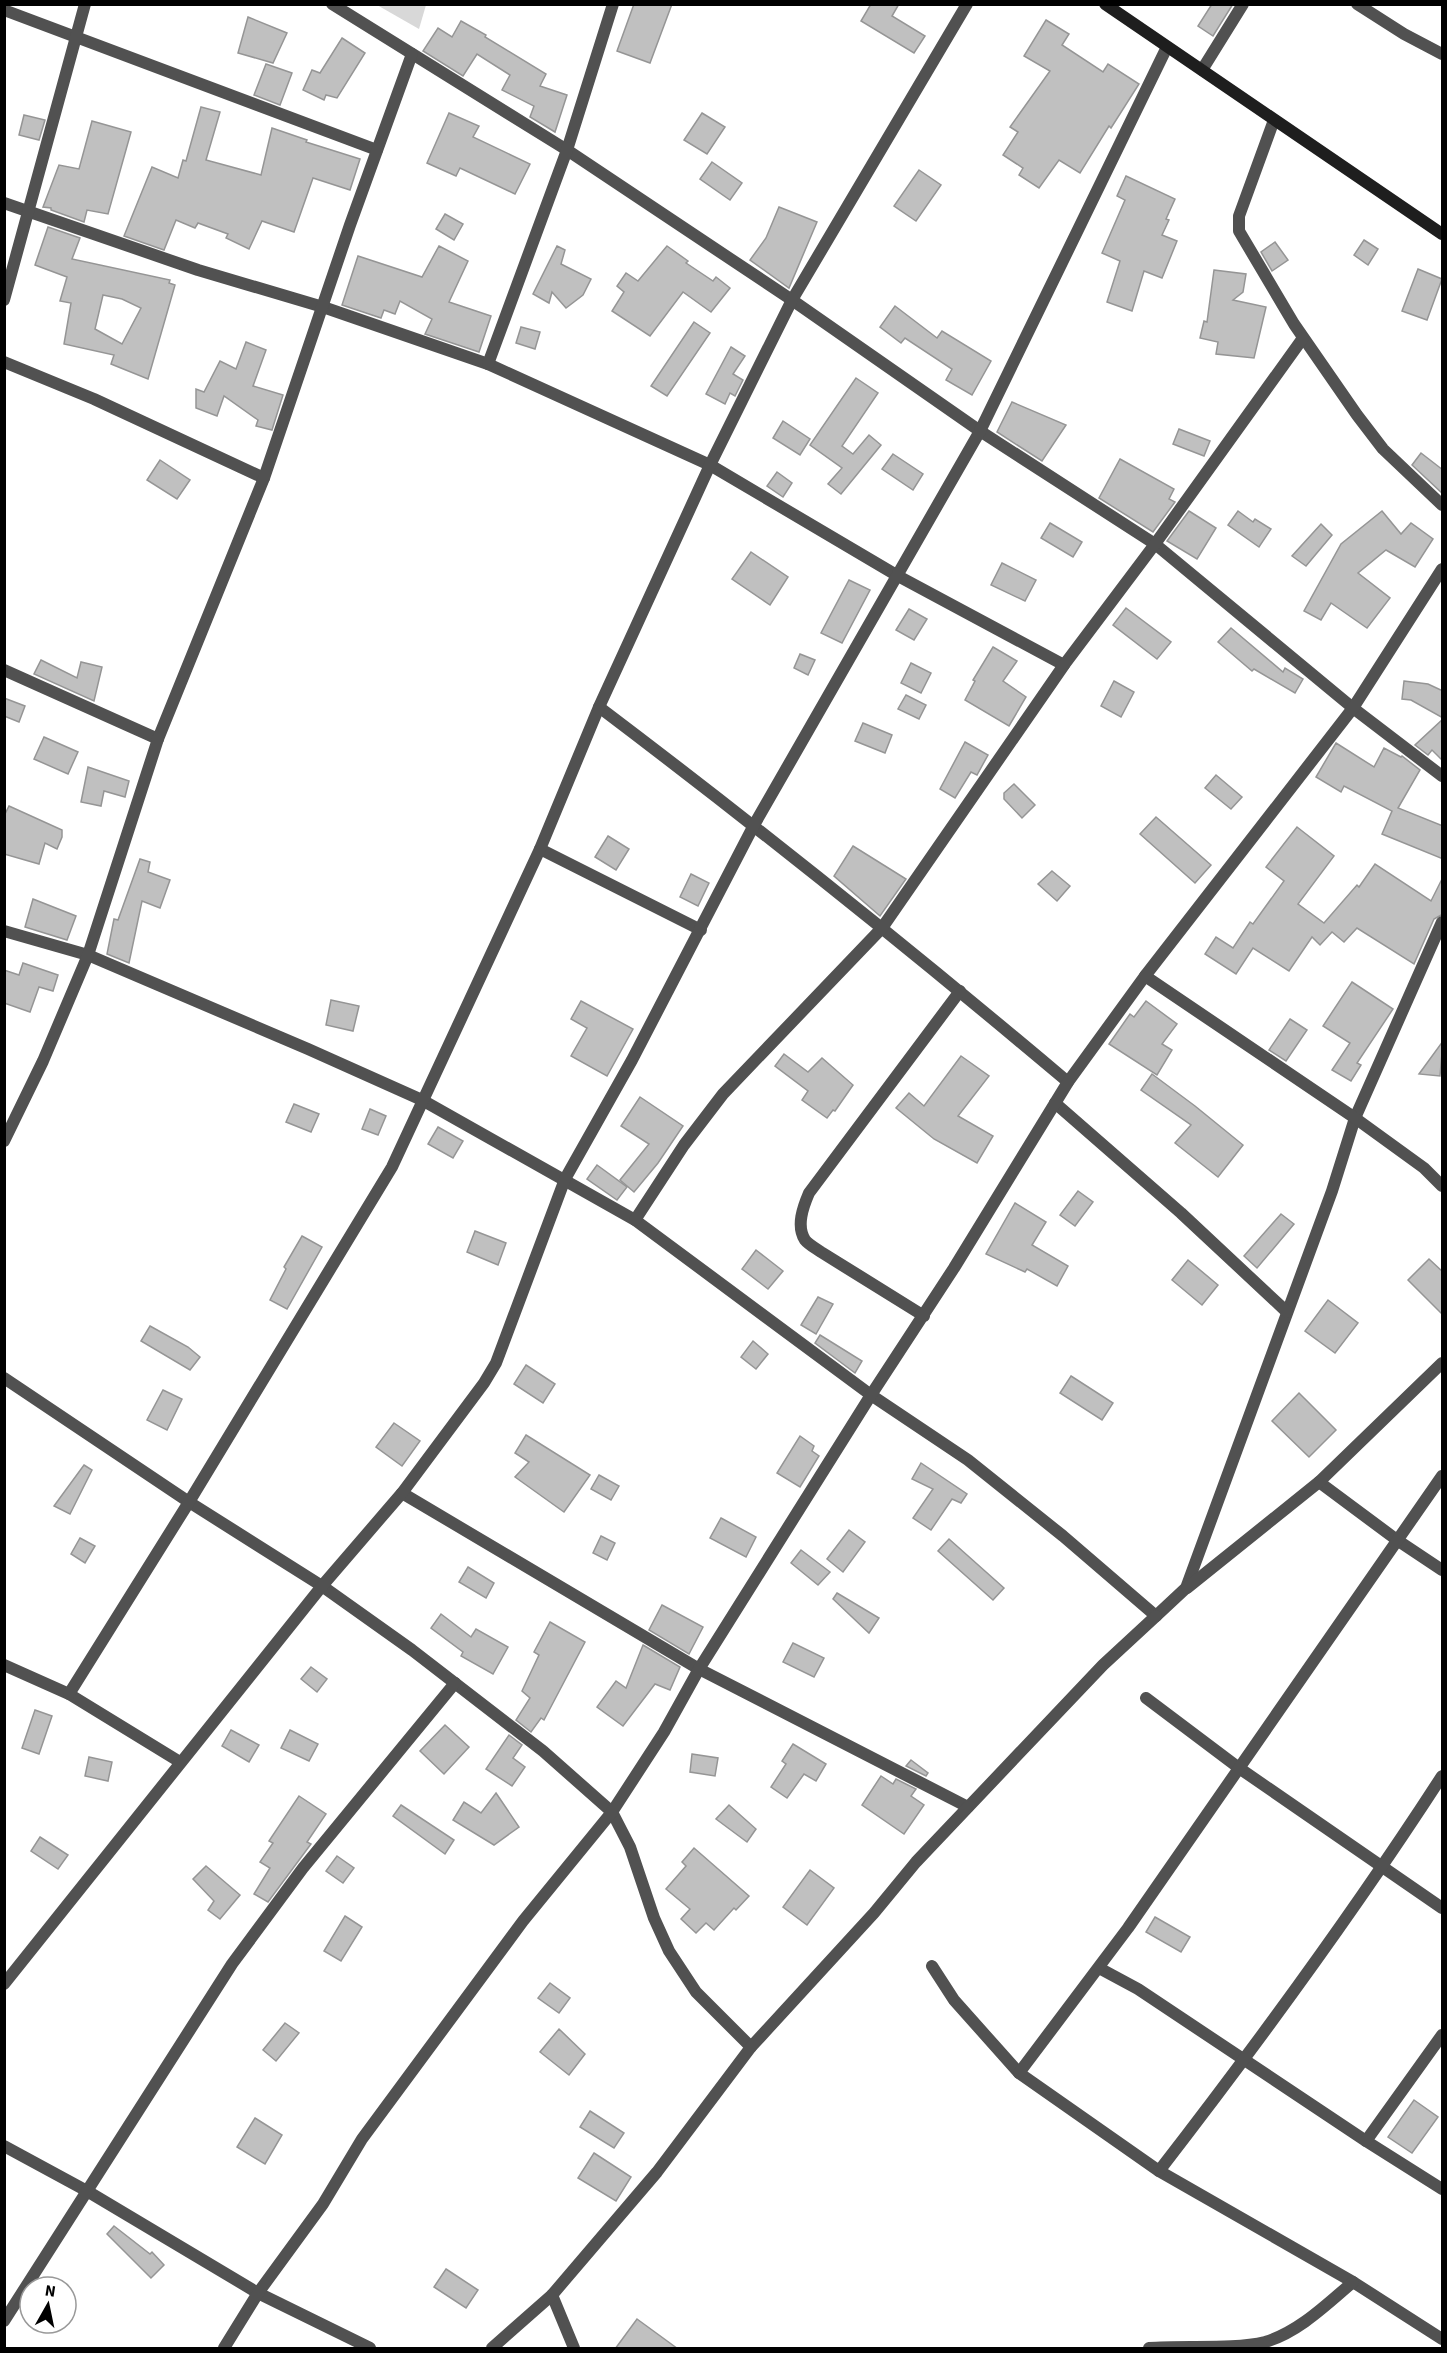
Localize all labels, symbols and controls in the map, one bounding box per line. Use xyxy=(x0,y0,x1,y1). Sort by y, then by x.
north arrow xyxy=(18,2275,78,2335)
text: N xyxy=(43,2279,57,2303)

